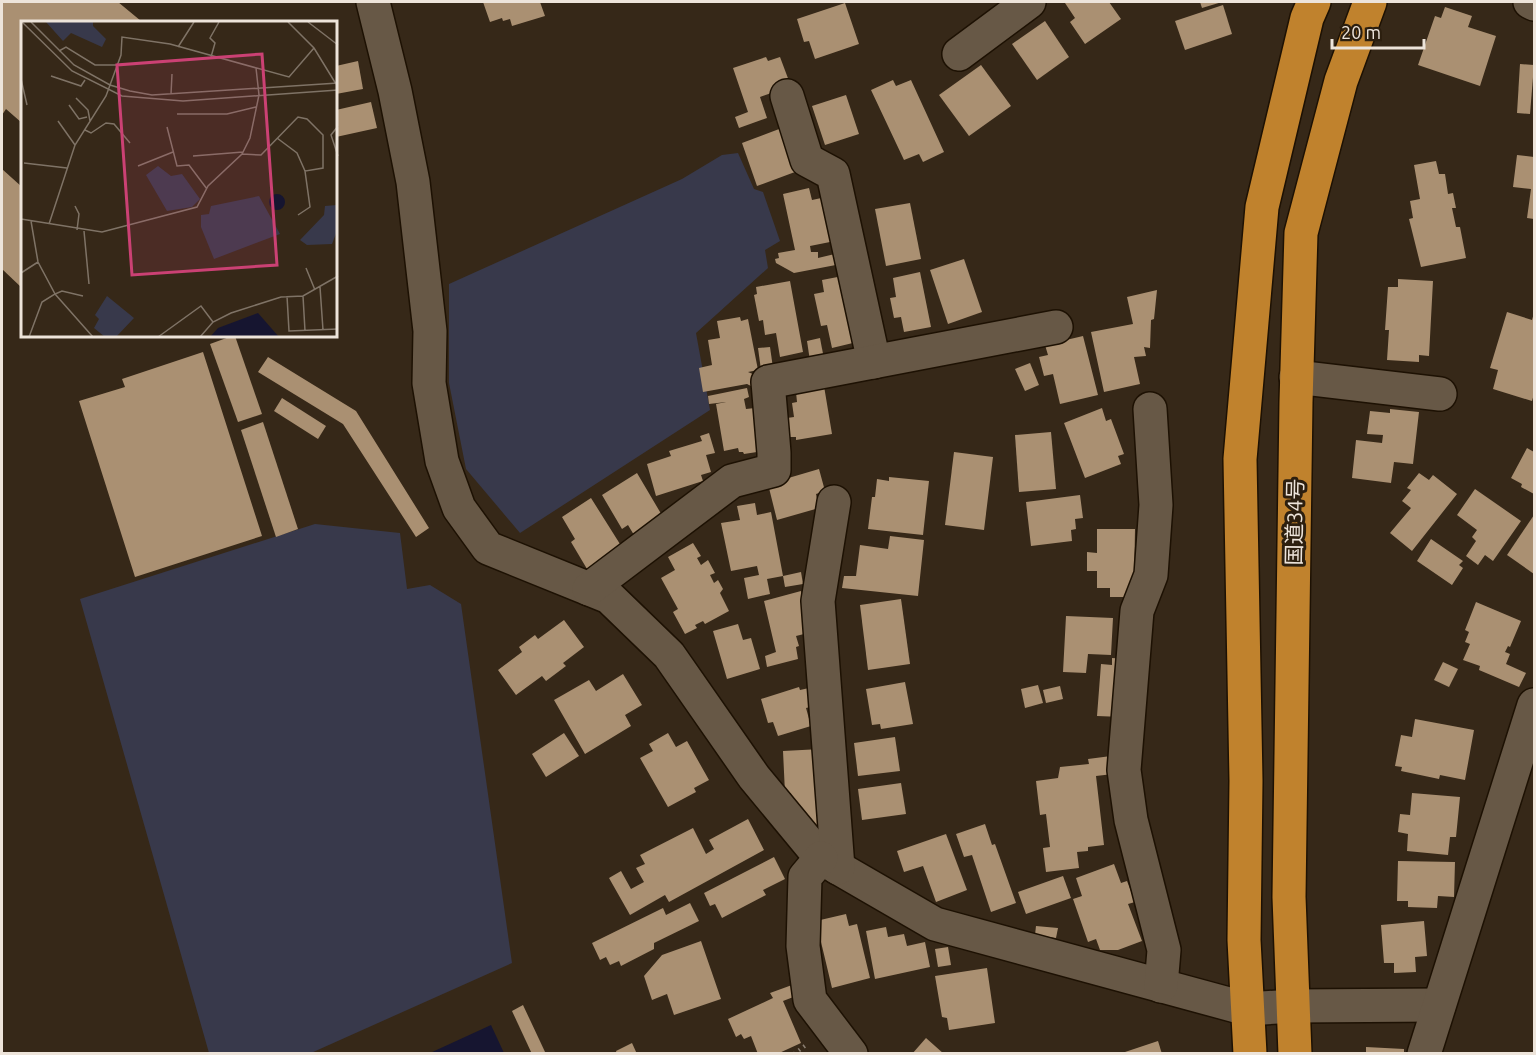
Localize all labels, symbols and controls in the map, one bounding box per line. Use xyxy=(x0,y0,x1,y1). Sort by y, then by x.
scale bar xyxy=(1332,12,1424,50)
inset map xyxy=(21,21,338,338)
text: 20 m xyxy=(1341,22,1381,42)
street label: 国道34号 xyxy=(1281,478,1307,566)

